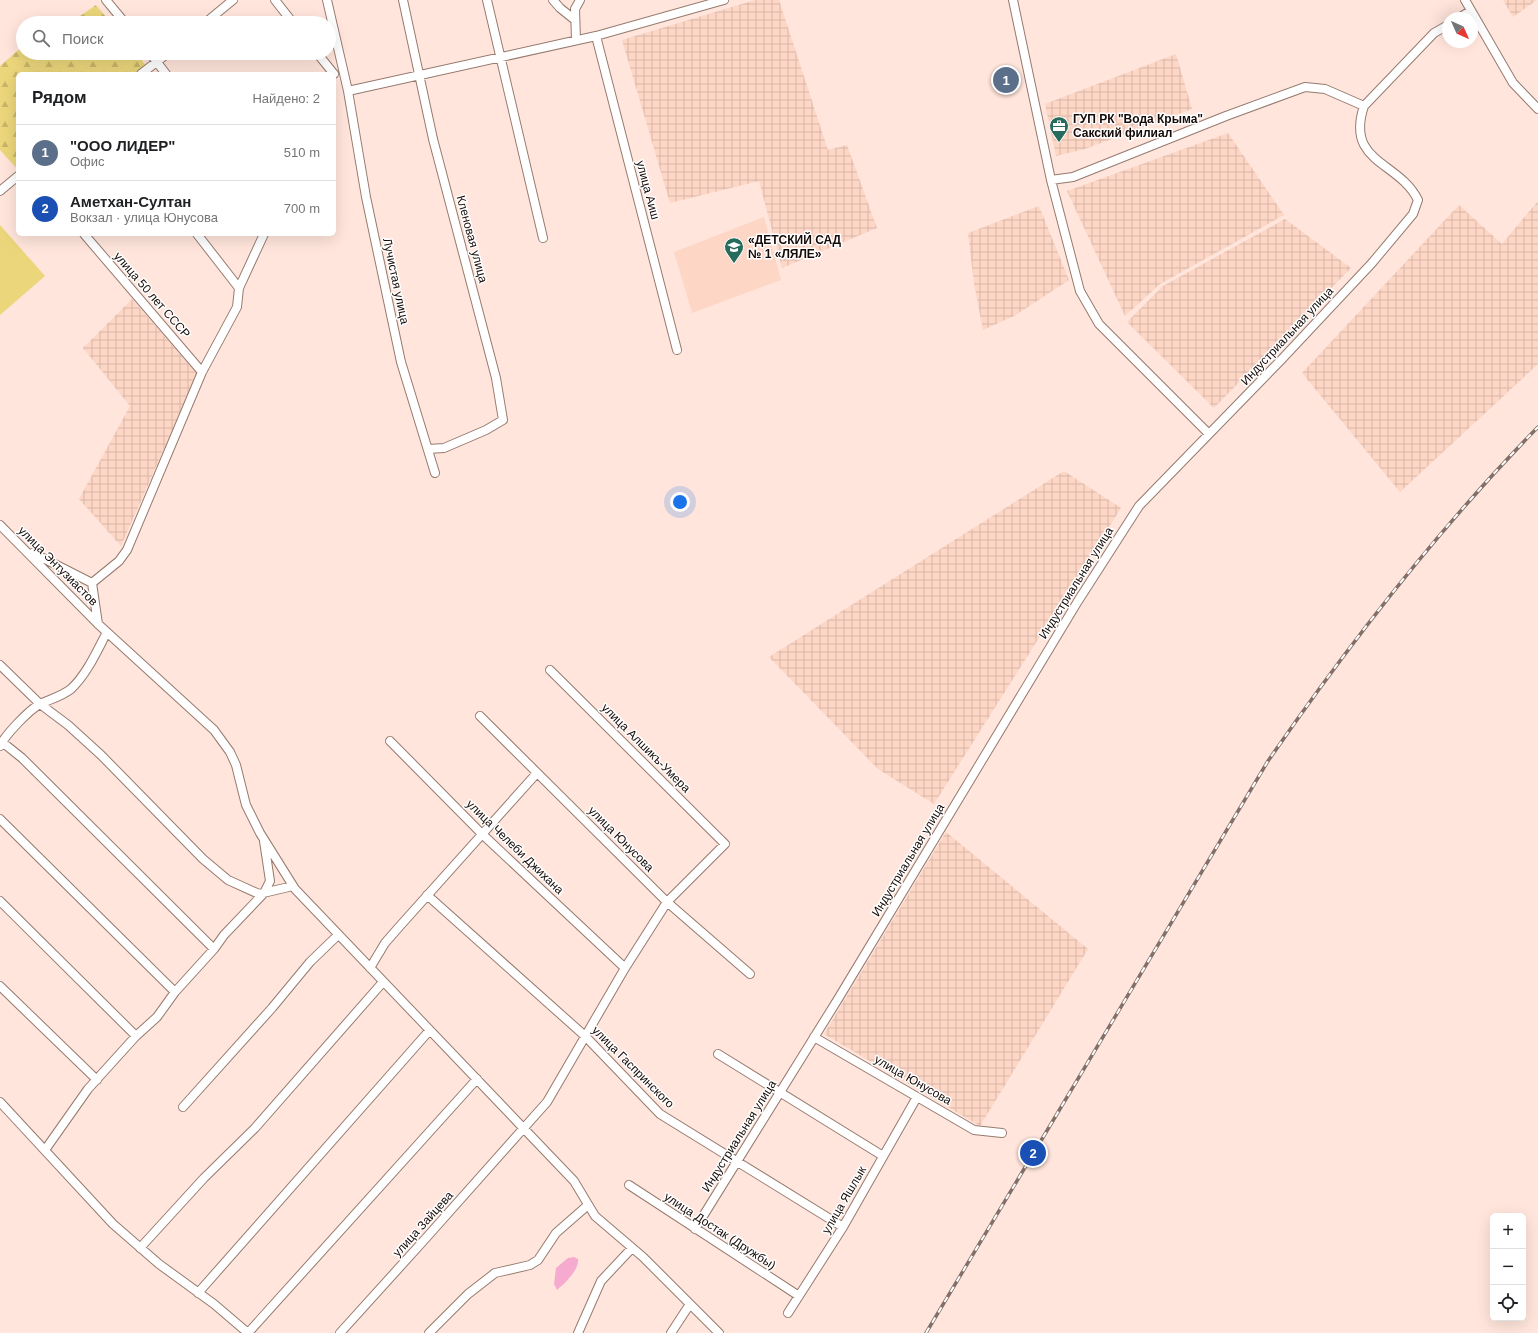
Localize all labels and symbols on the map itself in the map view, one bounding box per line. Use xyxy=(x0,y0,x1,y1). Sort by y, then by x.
north arrow xyxy=(1442,12,1478,48)
pin: 1 xyxy=(993,65,1019,95)
place label: ГУП РК "Вода Крыма" Сакский филиал xyxy=(1073,112,1203,140)
office icon: ГУП РК "Вода Крыма" Сакский филиал xyxy=(1048,115,1070,143)
street label: улица Аиш xyxy=(633,159,663,221)
street label: Кленовая улица xyxy=(454,194,490,284)
place label: «ДЕТСКИЙ САД № 1 «ЛЯЛЕ» xyxy=(748,232,842,261)
school or university icon: «ДЕТСКИЙ САД № 1 «ЛЯЛЕ» xyxy=(723,236,745,264)
street label: Лучистая улица xyxy=(380,237,412,326)
street label: улица 50 лет СССР xyxy=(111,249,193,341)
street label: Индустриальная улица xyxy=(1238,284,1336,388)
your location xyxy=(670,492,690,512)
street label: улица Энтузиастов xyxy=(15,523,101,609)
street label: Индустриальная улица xyxy=(1036,524,1116,641)
street label: улица Алшикъ-Умера xyxy=(599,701,694,796)
street label: улица Челеби Джихана xyxy=(463,797,567,897)
street label: Индустриальная улица xyxy=(869,801,947,919)
street label: улица Юнусова xyxy=(585,803,657,875)
street label: улица Гаспринского xyxy=(589,1023,677,1111)
street label: улица Юнусова xyxy=(872,1052,954,1108)
street label: Индустриальная улица xyxy=(699,1077,779,1194)
pin: 2 xyxy=(1020,1138,1046,1168)
street label: улица Яшлык xyxy=(819,1163,869,1236)
street label: улица Зайцева xyxy=(390,1188,456,1260)
street label: улица Достак (Дружбы) xyxy=(662,1190,778,1272)

